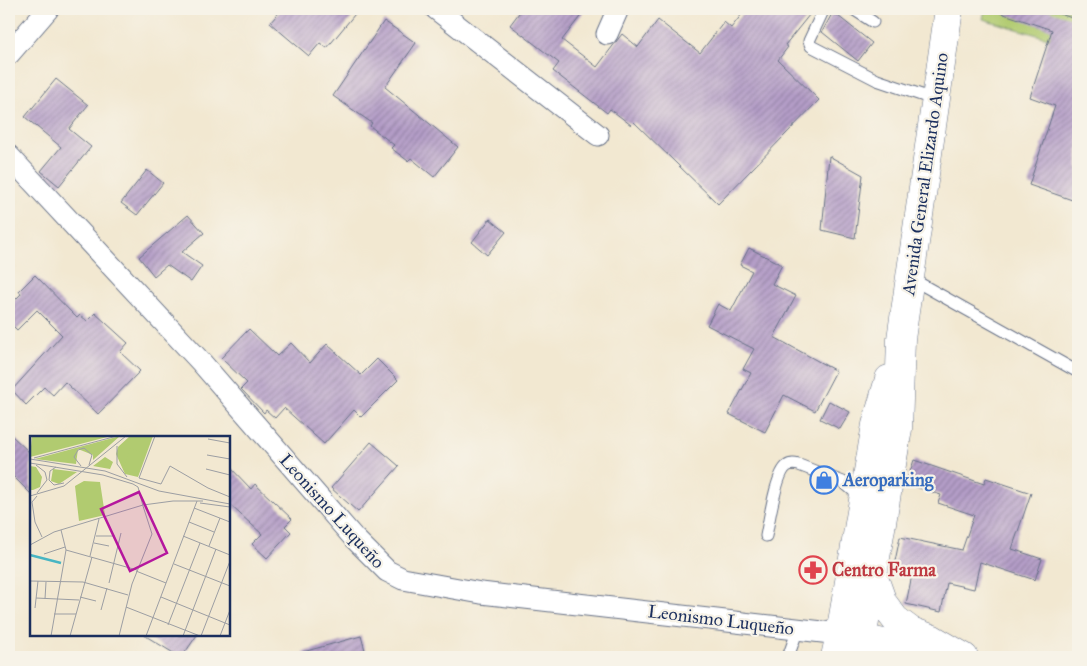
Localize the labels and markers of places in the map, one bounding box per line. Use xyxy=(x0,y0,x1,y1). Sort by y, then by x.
shop icon: Aeroparking xyxy=(809,465,839,495)
place label: Aeroparking xyxy=(842,469,934,492)
pharmacy icon: Centro Farma xyxy=(798,555,828,585)
place label: Centro Farma xyxy=(832,559,936,581)

